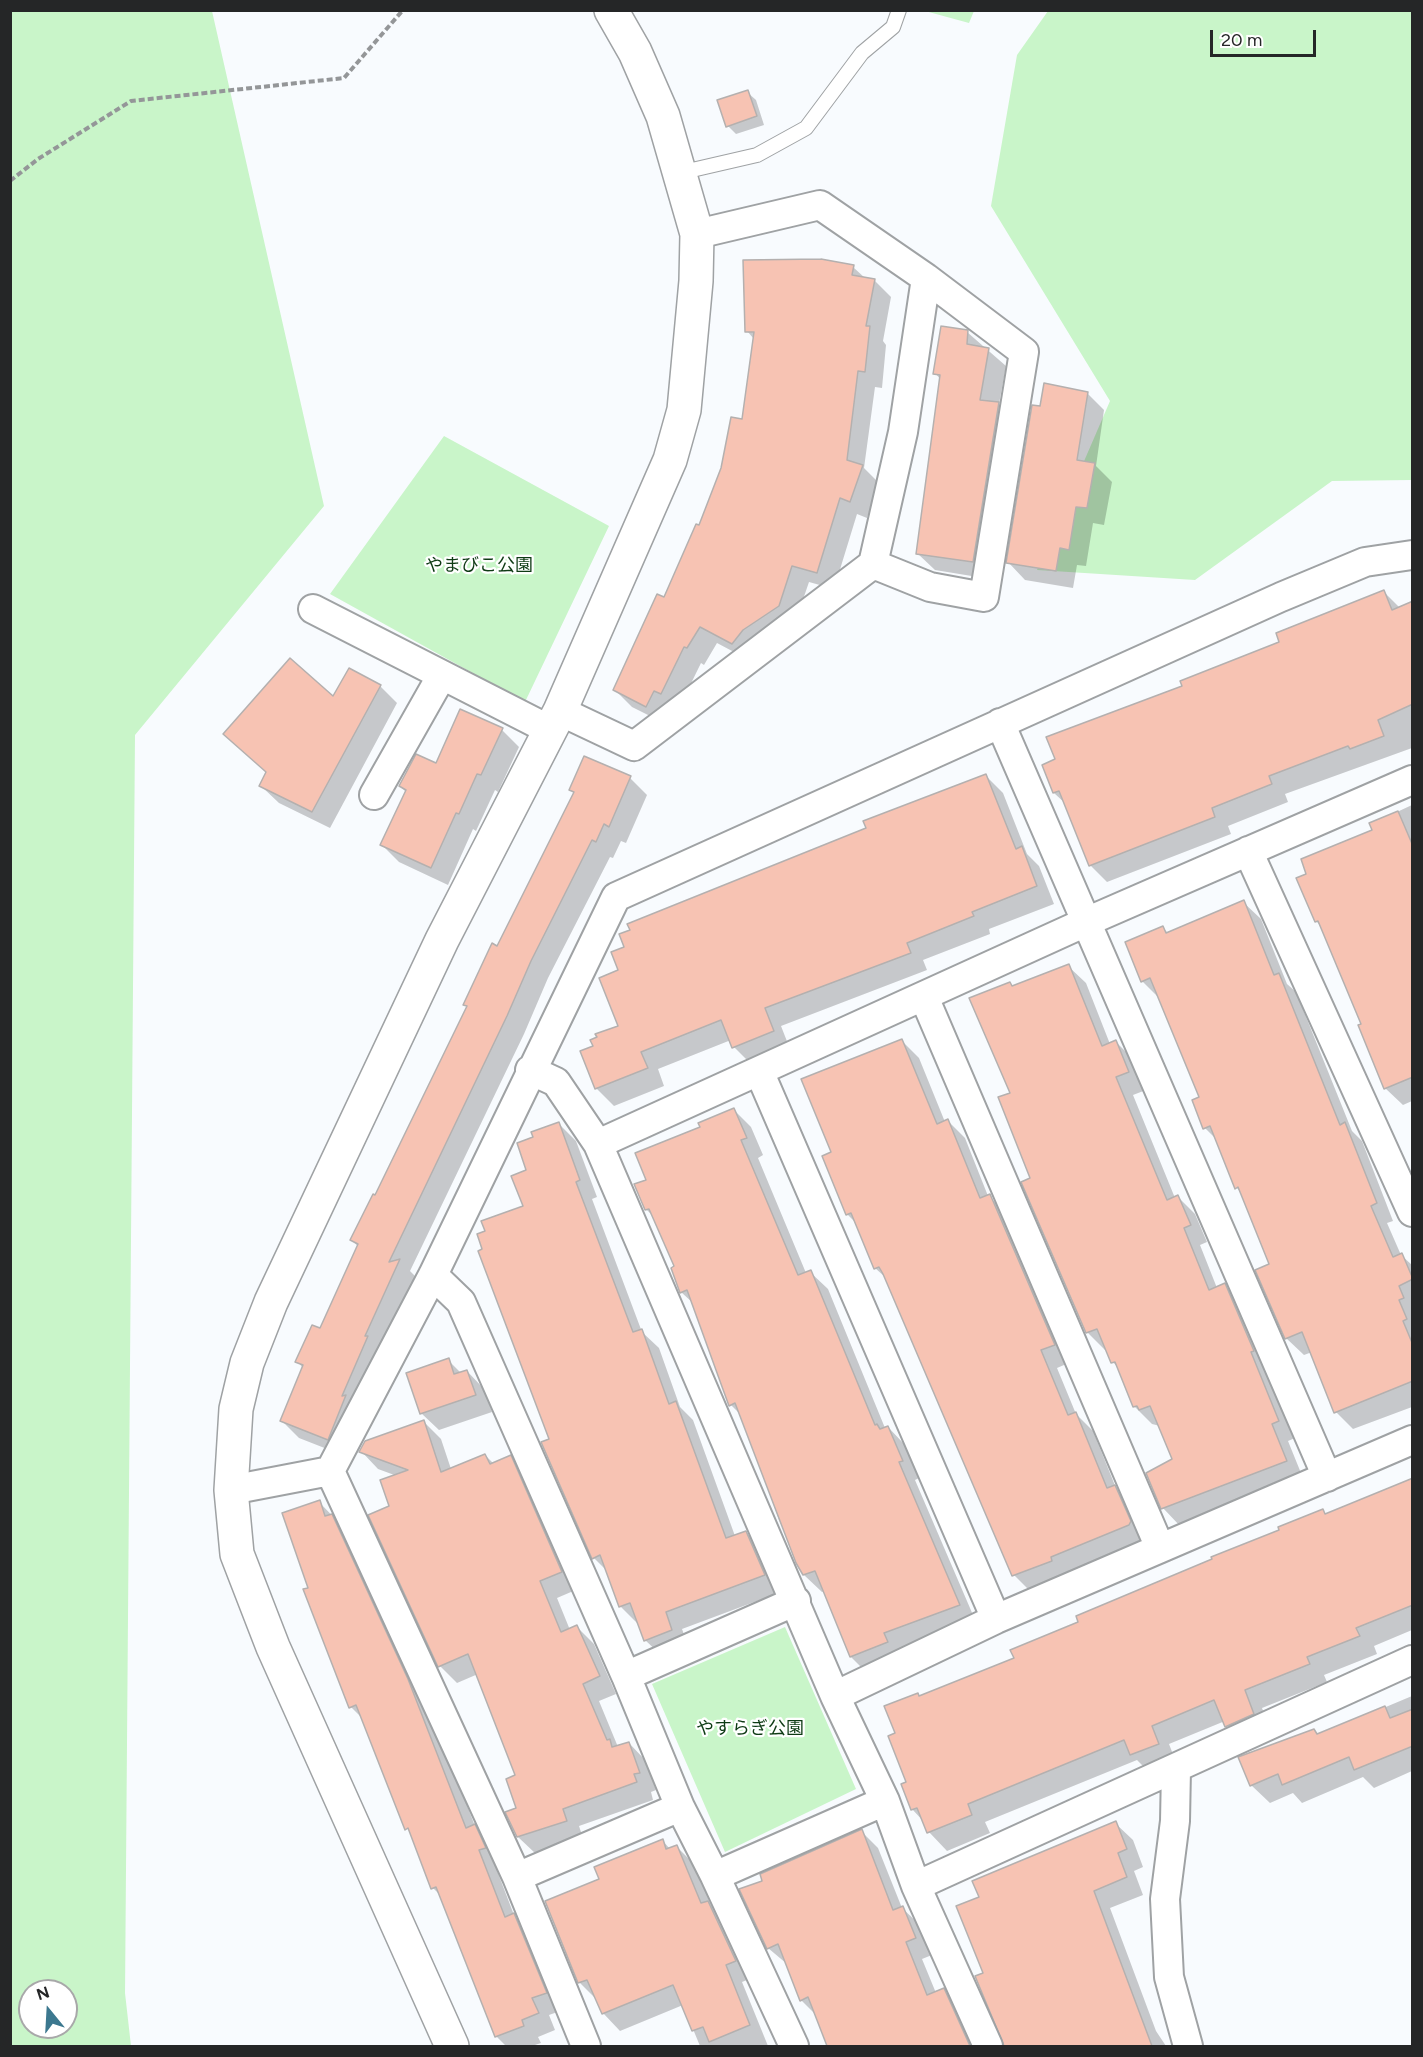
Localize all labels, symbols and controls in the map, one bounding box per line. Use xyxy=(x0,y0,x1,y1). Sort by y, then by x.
scale bar xyxy=(1213,18,1320,56)
text: 20 m xyxy=(1221,29,1262,51)
park label: やまびこ公園 xyxy=(425,555,533,577)
park label: やすらぎ公園 xyxy=(696,1718,804,1740)
north arrow xyxy=(18,1979,78,2039)
text: N xyxy=(34,1982,52,2004)

